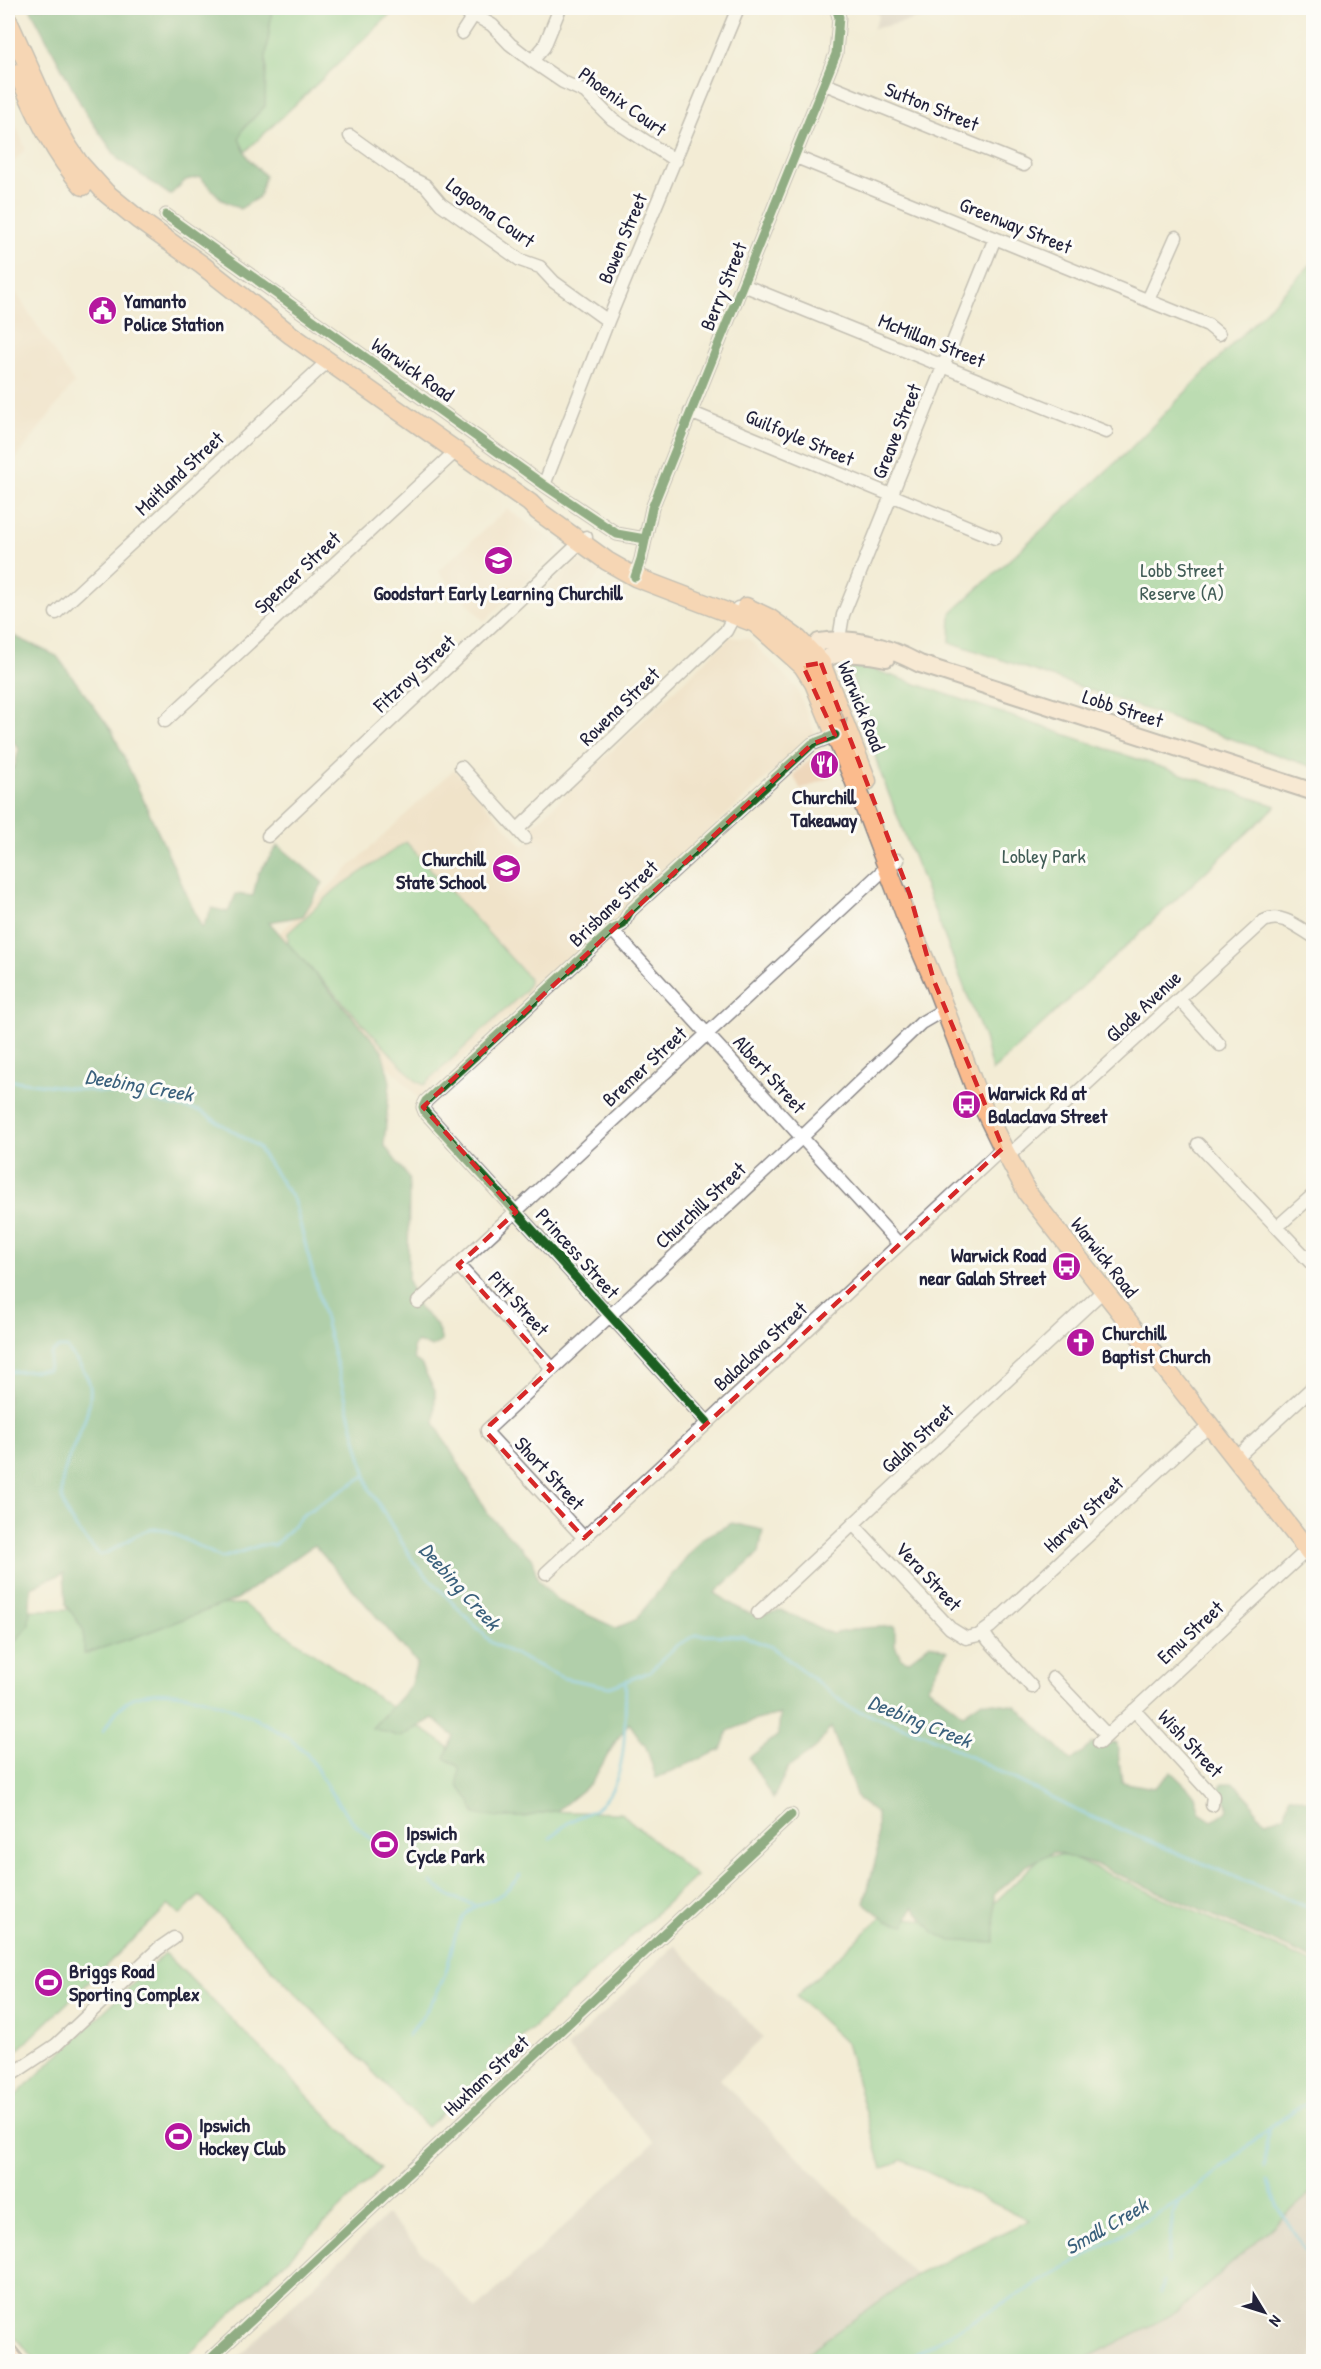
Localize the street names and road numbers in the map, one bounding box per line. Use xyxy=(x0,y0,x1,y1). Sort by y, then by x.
street label: Phoenix Court xyxy=(574,60,673,143)
street label: Sutton Street xyxy=(881,75,984,138)
street label: Lagoona Court xyxy=(441,171,542,254)
street label: Bowen Street xyxy=(591,188,654,287)
street label: Greenway Street xyxy=(956,190,1077,260)
street label: Berry Street xyxy=(693,237,753,334)
street label: McMillan Street xyxy=(875,306,990,374)
street label: Warwick Road xyxy=(366,331,460,407)
street label: Greave Street xyxy=(865,378,928,483)
street label: Guilfoyle Street xyxy=(742,402,859,472)
street label: Maitland Street xyxy=(129,424,230,521)
street label: Spencer Street xyxy=(248,524,347,619)
street label: Fitzroy Street xyxy=(366,627,462,719)
street label: Warwick Road xyxy=(832,657,892,755)
street label: Rowena Street xyxy=(573,660,666,751)
street label: Lobb Street xyxy=(1079,682,1168,734)
street label: Brisbane Street xyxy=(563,853,664,952)
street label: Glode Avenue xyxy=(1099,964,1187,1048)
street label: Bremer Street xyxy=(596,1019,693,1112)
street label: Albert Street xyxy=(728,1029,813,1120)
street label: Churchill Street xyxy=(649,1155,752,1254)
street label: Princess Street xyxy=(530,1202,627,1305)
street label: Warwick Road xyxy=(1065,1211,1145,1303)
street label: Pitt Street xyxy=(483,1265,556,1342)
street label: Balaclava Street xyxy=(707,1295,814,1396)
street label: Galah Street xyxy=(875,1397,960,1479)
street label: Short Street xyxy=(509,1430,592,1516)
street label: Harvey Street xyxy=(1037,1469,1130,1558)
street label: Vera Street xyxy=(890,1535,969,1617)
street label: Emu Street xyxy=(1151,1594,1230,1670)
street label: Wish Street xyxy=(1152,1703,1230,1784)
street label: Huxham Street xyxy=(438,2028,535,2121)

